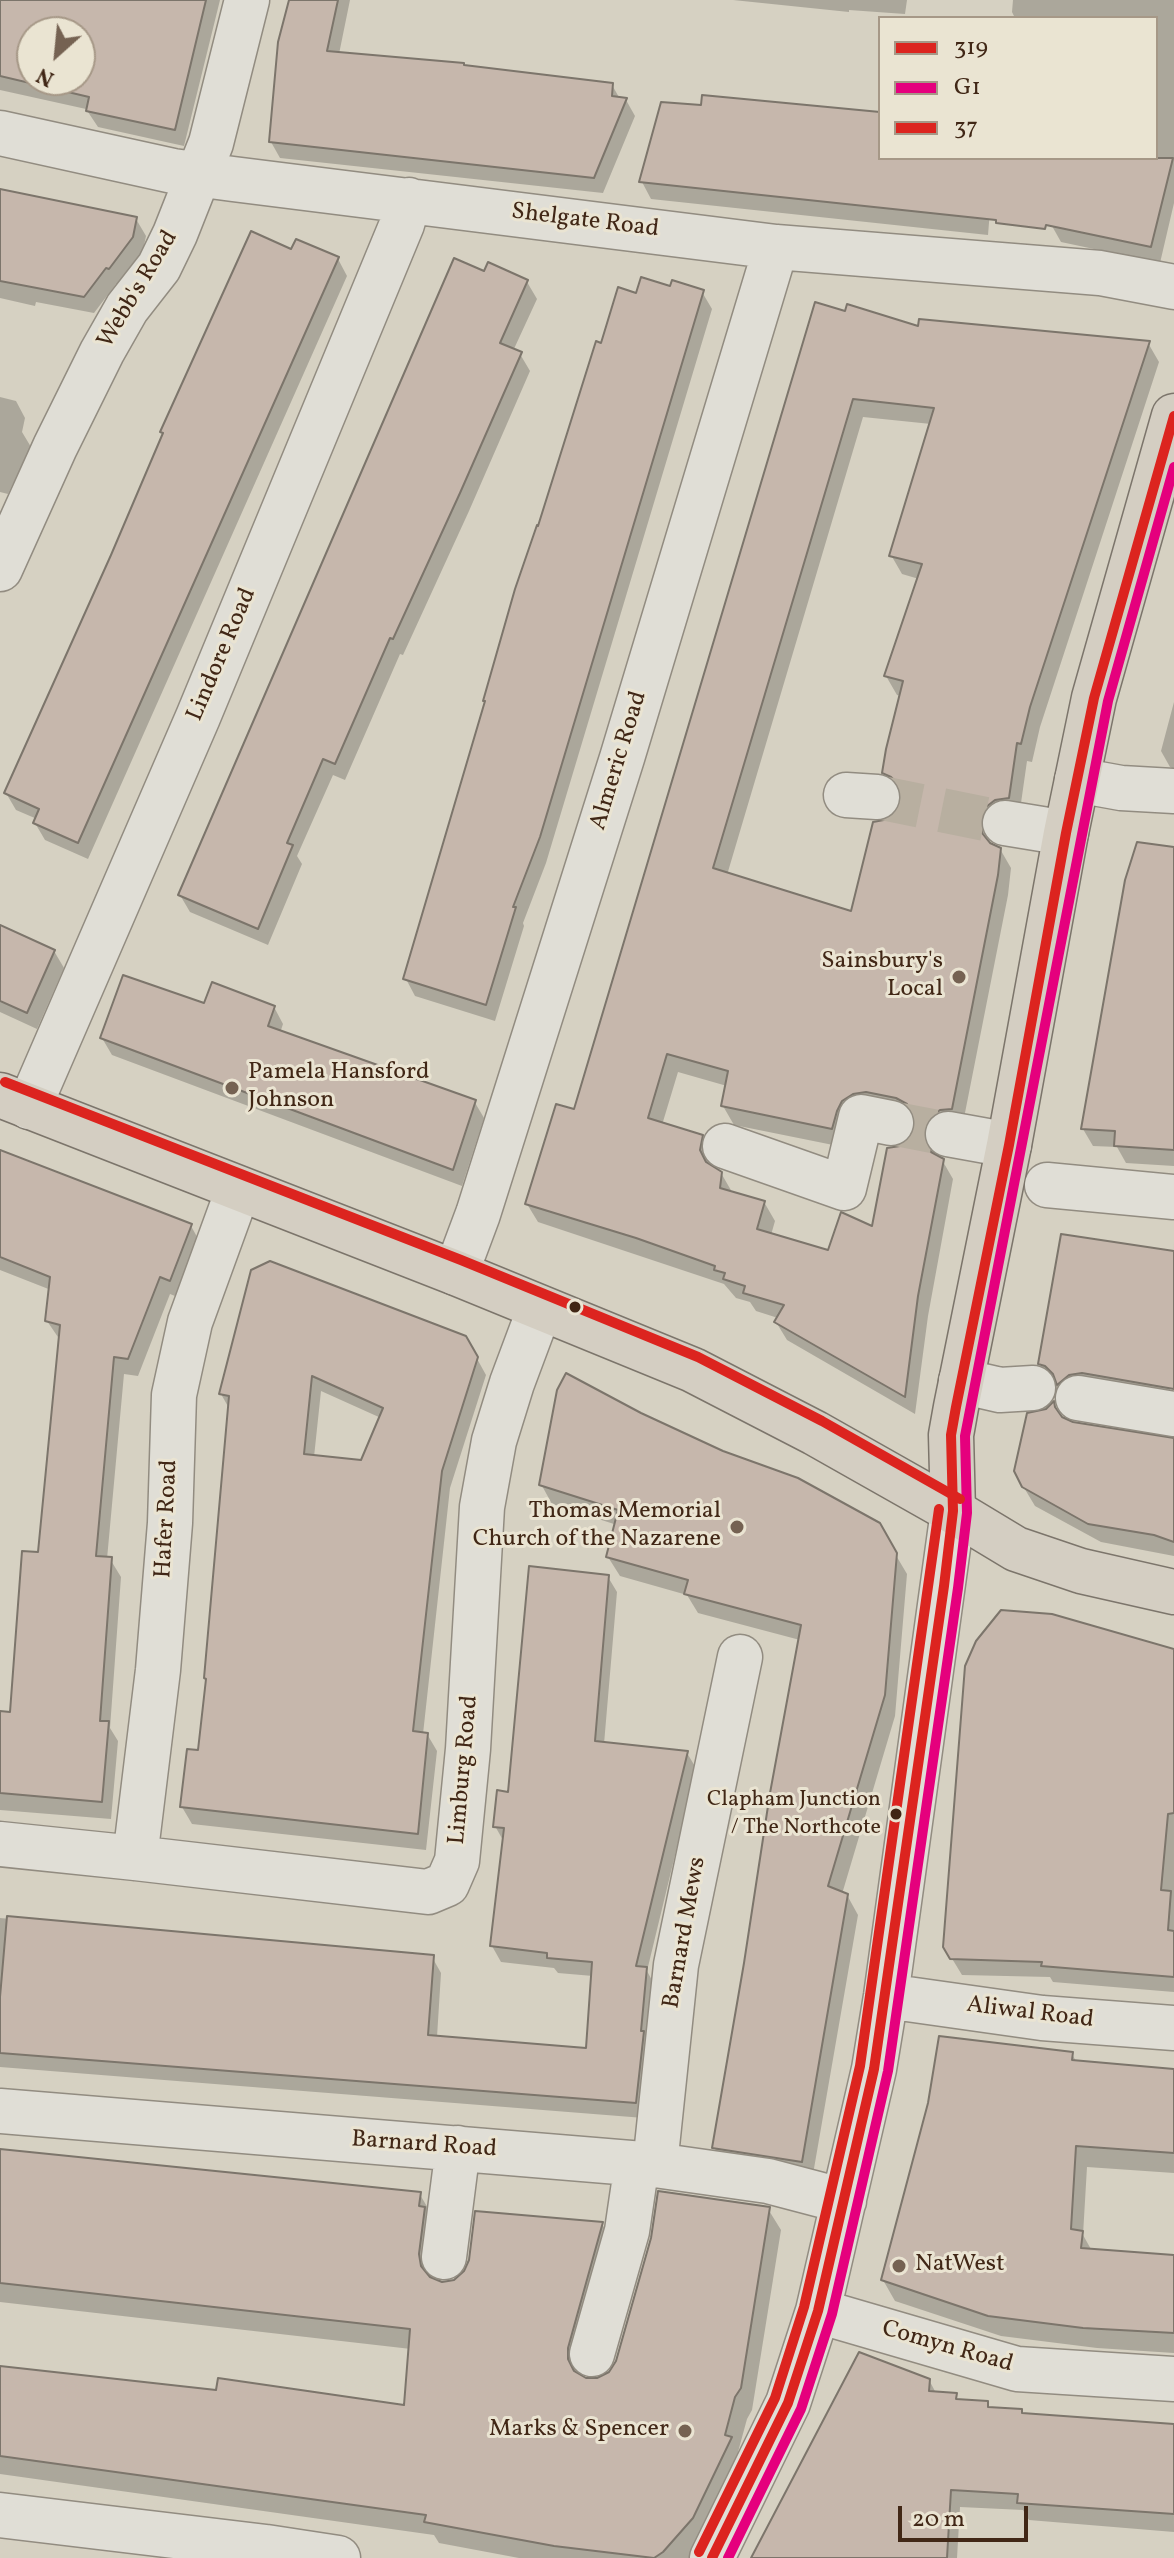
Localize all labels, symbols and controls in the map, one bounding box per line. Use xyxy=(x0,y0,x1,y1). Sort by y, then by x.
north arrow xyxy=(16,16,96,96)
legend xyxy=(878,16,1158,160)
text: 319 xyxy=(954,31,988,65)
text: N xyxy=(32,59,60,93)
text: G1 xyxy=(954,71,981,105)
text: 37 xyxy=(954,111,978,145)
street label: Shelgate Road xyxy=(510,199,660,245)
street label: Webb's Road xyxy=(93,226,185,354)
street label: Lindore Road xyxy=(182,584,264,726)
street label: Almeric Road xyxy=(585,688,655,834)
place label: Sainsbury's Local xyxy=(821,949,943,1005)
marker: Sainsbury's Local xyxy=(950,968,968,986)
place label: Pamela Hansford Johnson xyxy=(248,1060,430,1116)
marker: Pamela Hansford Johnson xyxy=(223,1079,241,1097)
unlabelled marker xyxy=(567,1299,583,1315)
street label: Hafer Road xyxy=(151,1459,185,1579)
place label: Thomas Memorial Church of the Nazarene xyxy=(473,1499,721,1555)
marker: Thomas Memorial Church of the Nazarene xyxy=(728,1518,746,1536)
street label: Limburg Road xyxy=(444,1694,486,1846)
place label: Clapham Junction / The Northcote xyxy=(707,1788,881,1840)
marker: Clapham Junction / The Northcote xyxy=(888,1806,904,1822)
street label: Barnard Mews xyxy=(658,1855,714,2011)
street label: Aliwal Road xyxy=(965,1992,1095,2036)
street label: Barnard Road xyxy=(350,2127,498,2165)
place label: NatWest xyxy=(915,2252,1005,2280)
marker: NatWest xyxy=(890,2257,908,2275)
street label: Comyn Road xyxy=(878,2316,1016,2380)
place label: Marks & Spencer xyxy=(489,2417,669,2445)
marker: Marks & Spencer xyxy=(676,2422,694,2440)
scale bar xyxy=(902,2490,1032,2540)
text: 20 m xyxy=(912,2503,965,2537)

